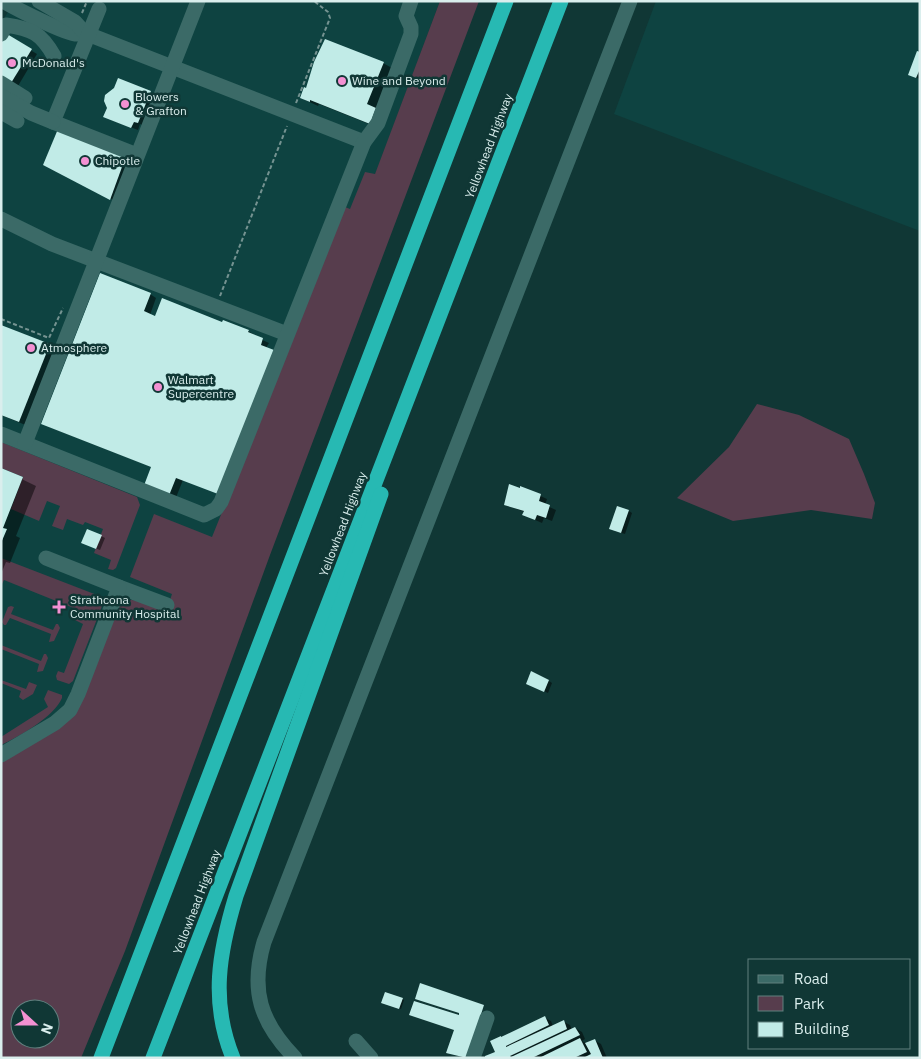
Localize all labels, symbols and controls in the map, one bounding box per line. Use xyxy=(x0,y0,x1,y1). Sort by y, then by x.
place label: McDonald's xyxy=(22,55,85,70)
marker: McDonald's xyxy=(6,57,18,69)
place label: Wine and Beyond xyxy=(352,73,446,88)
marker: Wine and Beyond xyxy=(336,75,348,87)
place label: Blowers & Grafton xyxy=(135,89,187,118)
street label: Yellowhead Highway xyxy=(462,91,515,200)
marker: Blowers & Grafton xyxy=(119,98,131,110)
place label: Chipotle xyxy=(95,153,140,168)
marker: Chipotle xyxy=(79,155,91,167)
place label: Atmosphere xyxy=(41,340,108,355)
marker: Atmosphere xyxy=(25,342,37,354)
place label: Walmart Supercentre xyxy=(168,372,235,401)
marker: Walmart Supercentre xyxy=(152,381,164,393)
street label: Yellowhead Highway xyxy=(316,469,369,578)
place label: Strathcona Community Hospital xyxy=(70,592,180,621)
marker: Strathcona Community Hospital xyxy=(52,600,66,614)
street label: Yellowhead Highway xyxy=(170,847,223,956)
legend xyxy=(748,959,911,1049)
text: Road xyxy=(794,969,829,988)
text: Park xyxy=(794,994,824,1013)
north arrow xyxy=(10,999,60,1049)
text: Building xyxy=(794,1019,849,1038)
text: N xyxy=(37,1021,57,1037)

